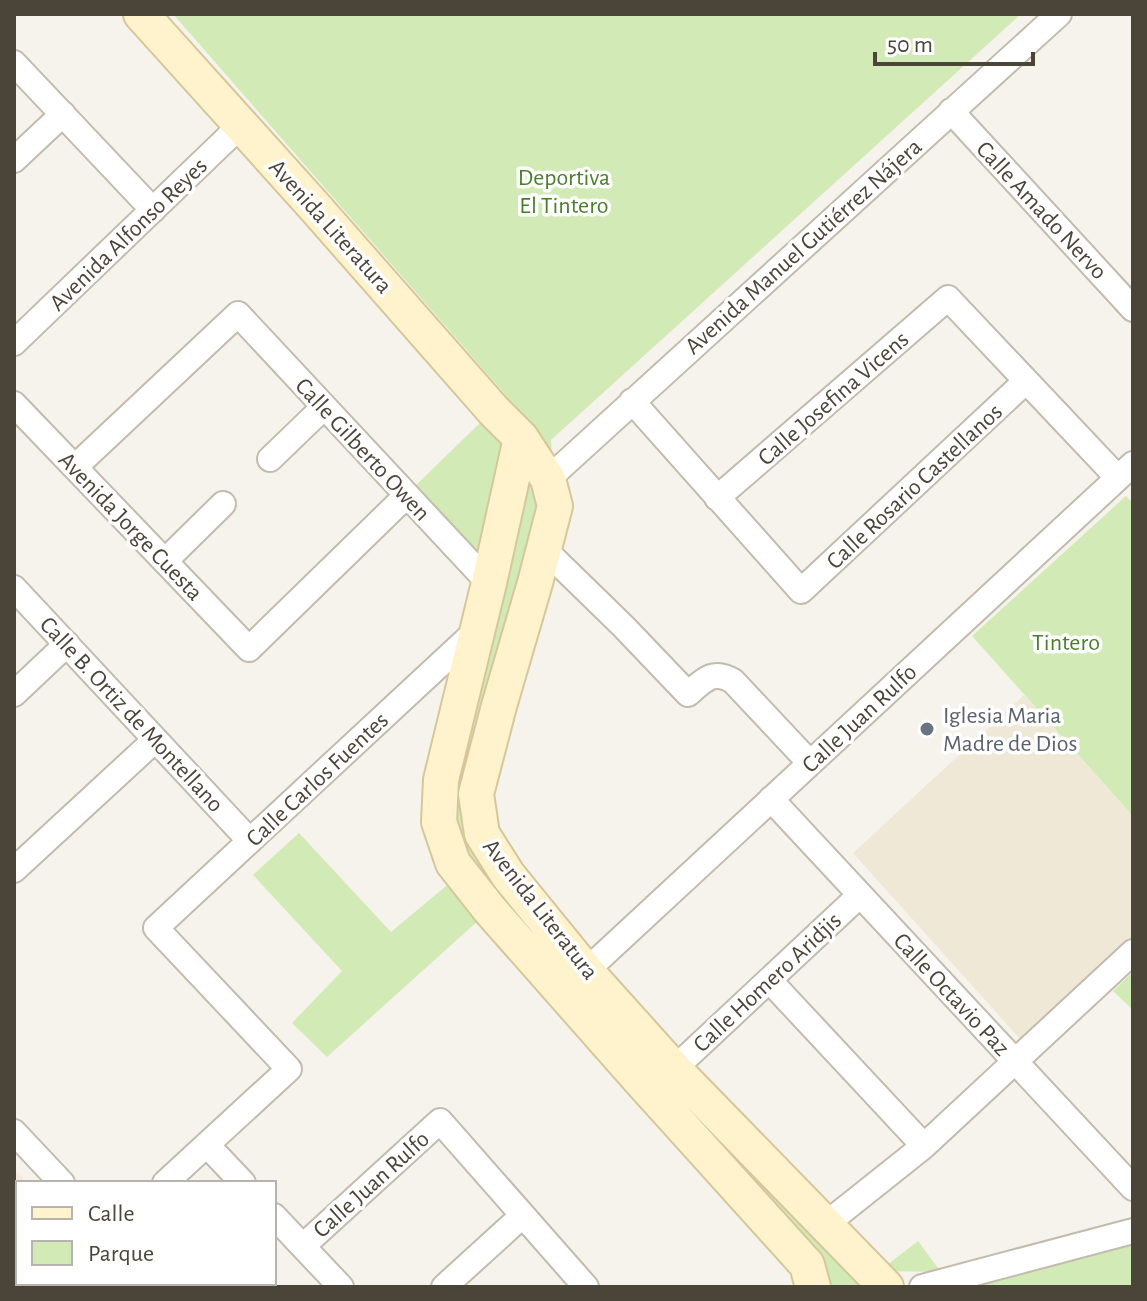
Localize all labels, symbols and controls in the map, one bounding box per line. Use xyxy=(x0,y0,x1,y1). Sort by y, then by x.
scale bar xyxy=(875,16,1033,66)
text: 50 m xyxy=(887,33,933,57)
street label: Avenida Manuel Gutiérrez Nájera xyxy=(681,134,927,359)
street label: Calle Amado Nervo xyxy=(971,137,1111,284)
street label: Avenida Alfonso Reyes xyxy=(45,154,212,316)
street label: Avenida Literatura xyxy=(264,155,396,298)
park label: Deportiva El Tintero xyxy=(518,166,610,218)
street label: Calle Josefina Vicens xyxy=(754,327,914,470)
street label: Calle Gilberto Owen xyxy=(290,374,434,526)
street label: Calle Rosario Castellanos xyxy=(822,399,1007,574)
street label: Avenida Jorge Cuesta xyxy=(54,448,207,606)
street label: Calle B. Ortiz de Montellano xyxy=(35,612,228,817)
park label: Tintero xyxy=(1032,631,1100,655)
street label: Calle Juan Rulfo xyxy=(798,660,922,778)
place label: Iglesia Maria Madre de Dios xyxy=(943,704,1077,756)
street label: Calle Carlos Fuentes xyxy=(242,708,393,851)
marker: Iglesia Maria Madre de Dios xyxy=(918,720,936,738)
street label: Avenida Literatura xyxy=(478,835,602,984)
street label: Calle Homero Aridjis xyxy=(689,908,846,1057)
street label: Calle Octavio Paz xyxy=(889,929,1014,1061)
street label: Calle Juan Rulfo xyxy=(309,1127,434,1243)
legend xyxy=(16,1181,276,1285)
text: Calle xyxy=(88,1202,135,1226)
text: Parque xyxy=(88,1242,154,1266)

